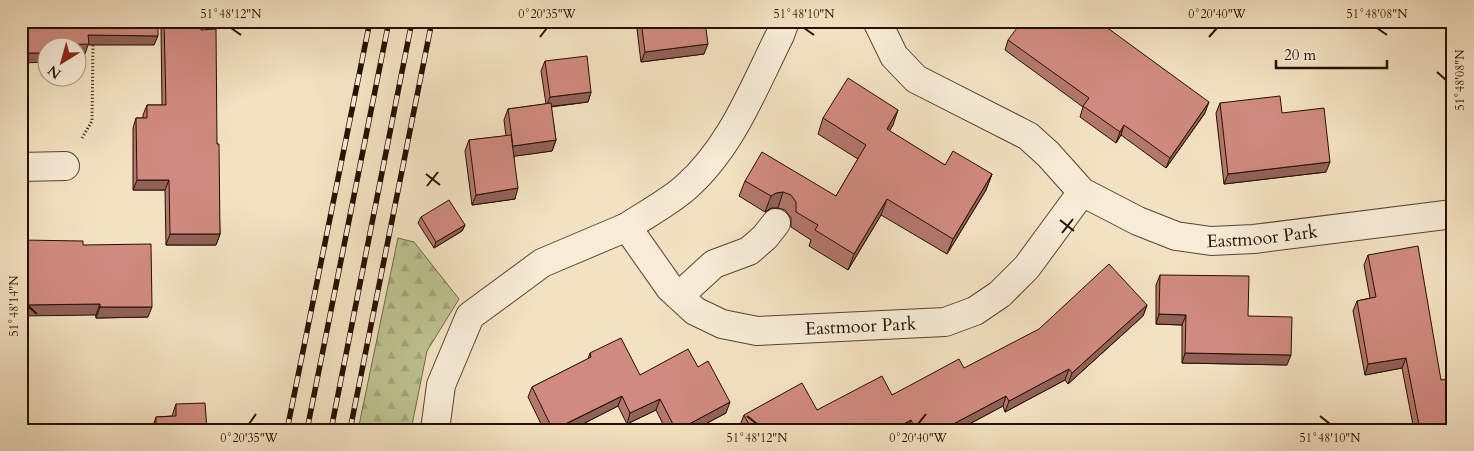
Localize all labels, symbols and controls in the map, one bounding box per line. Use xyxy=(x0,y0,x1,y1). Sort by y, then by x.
text: 51°48'12"N xyxy=(201,6,262,22)
text: 0°20'35"W xyxy=(518,6,577,22)
text: 51°48'10"N xyxy=(774,6,835,22)
text: 0°20'40"W xyxy=(1188,6,1247,22)
text: 51°48'08"N xyxy=(1347,6,1408,22)
north arrow xyxy=(38,38,88,88)
scale bar xyxy=(1276,38,1388,70)
text: 20 m xyxy=(1284,45,1316,65)
text: 51°48'08"N xyxy=(1452,49,1468,110)
text: N xyxy=(44,61,65,83)
street label: Eastmoor Park xyxy=(1206,219,1319,254)
text: 51°48'14"N xyxy=(6,275,22,336)
street label: Eastmoor Park xyxy=(804,311,917,341)
text: 0°20'35"W xyxy=(220,430,279,446)
text: 51°48'12"N xyxy=(727,430,788,446)
text: 0°20'40"W xyxy=(889,430,948,446)
text: 51°48'10"N xyxy=(1300,430,1361,446)

